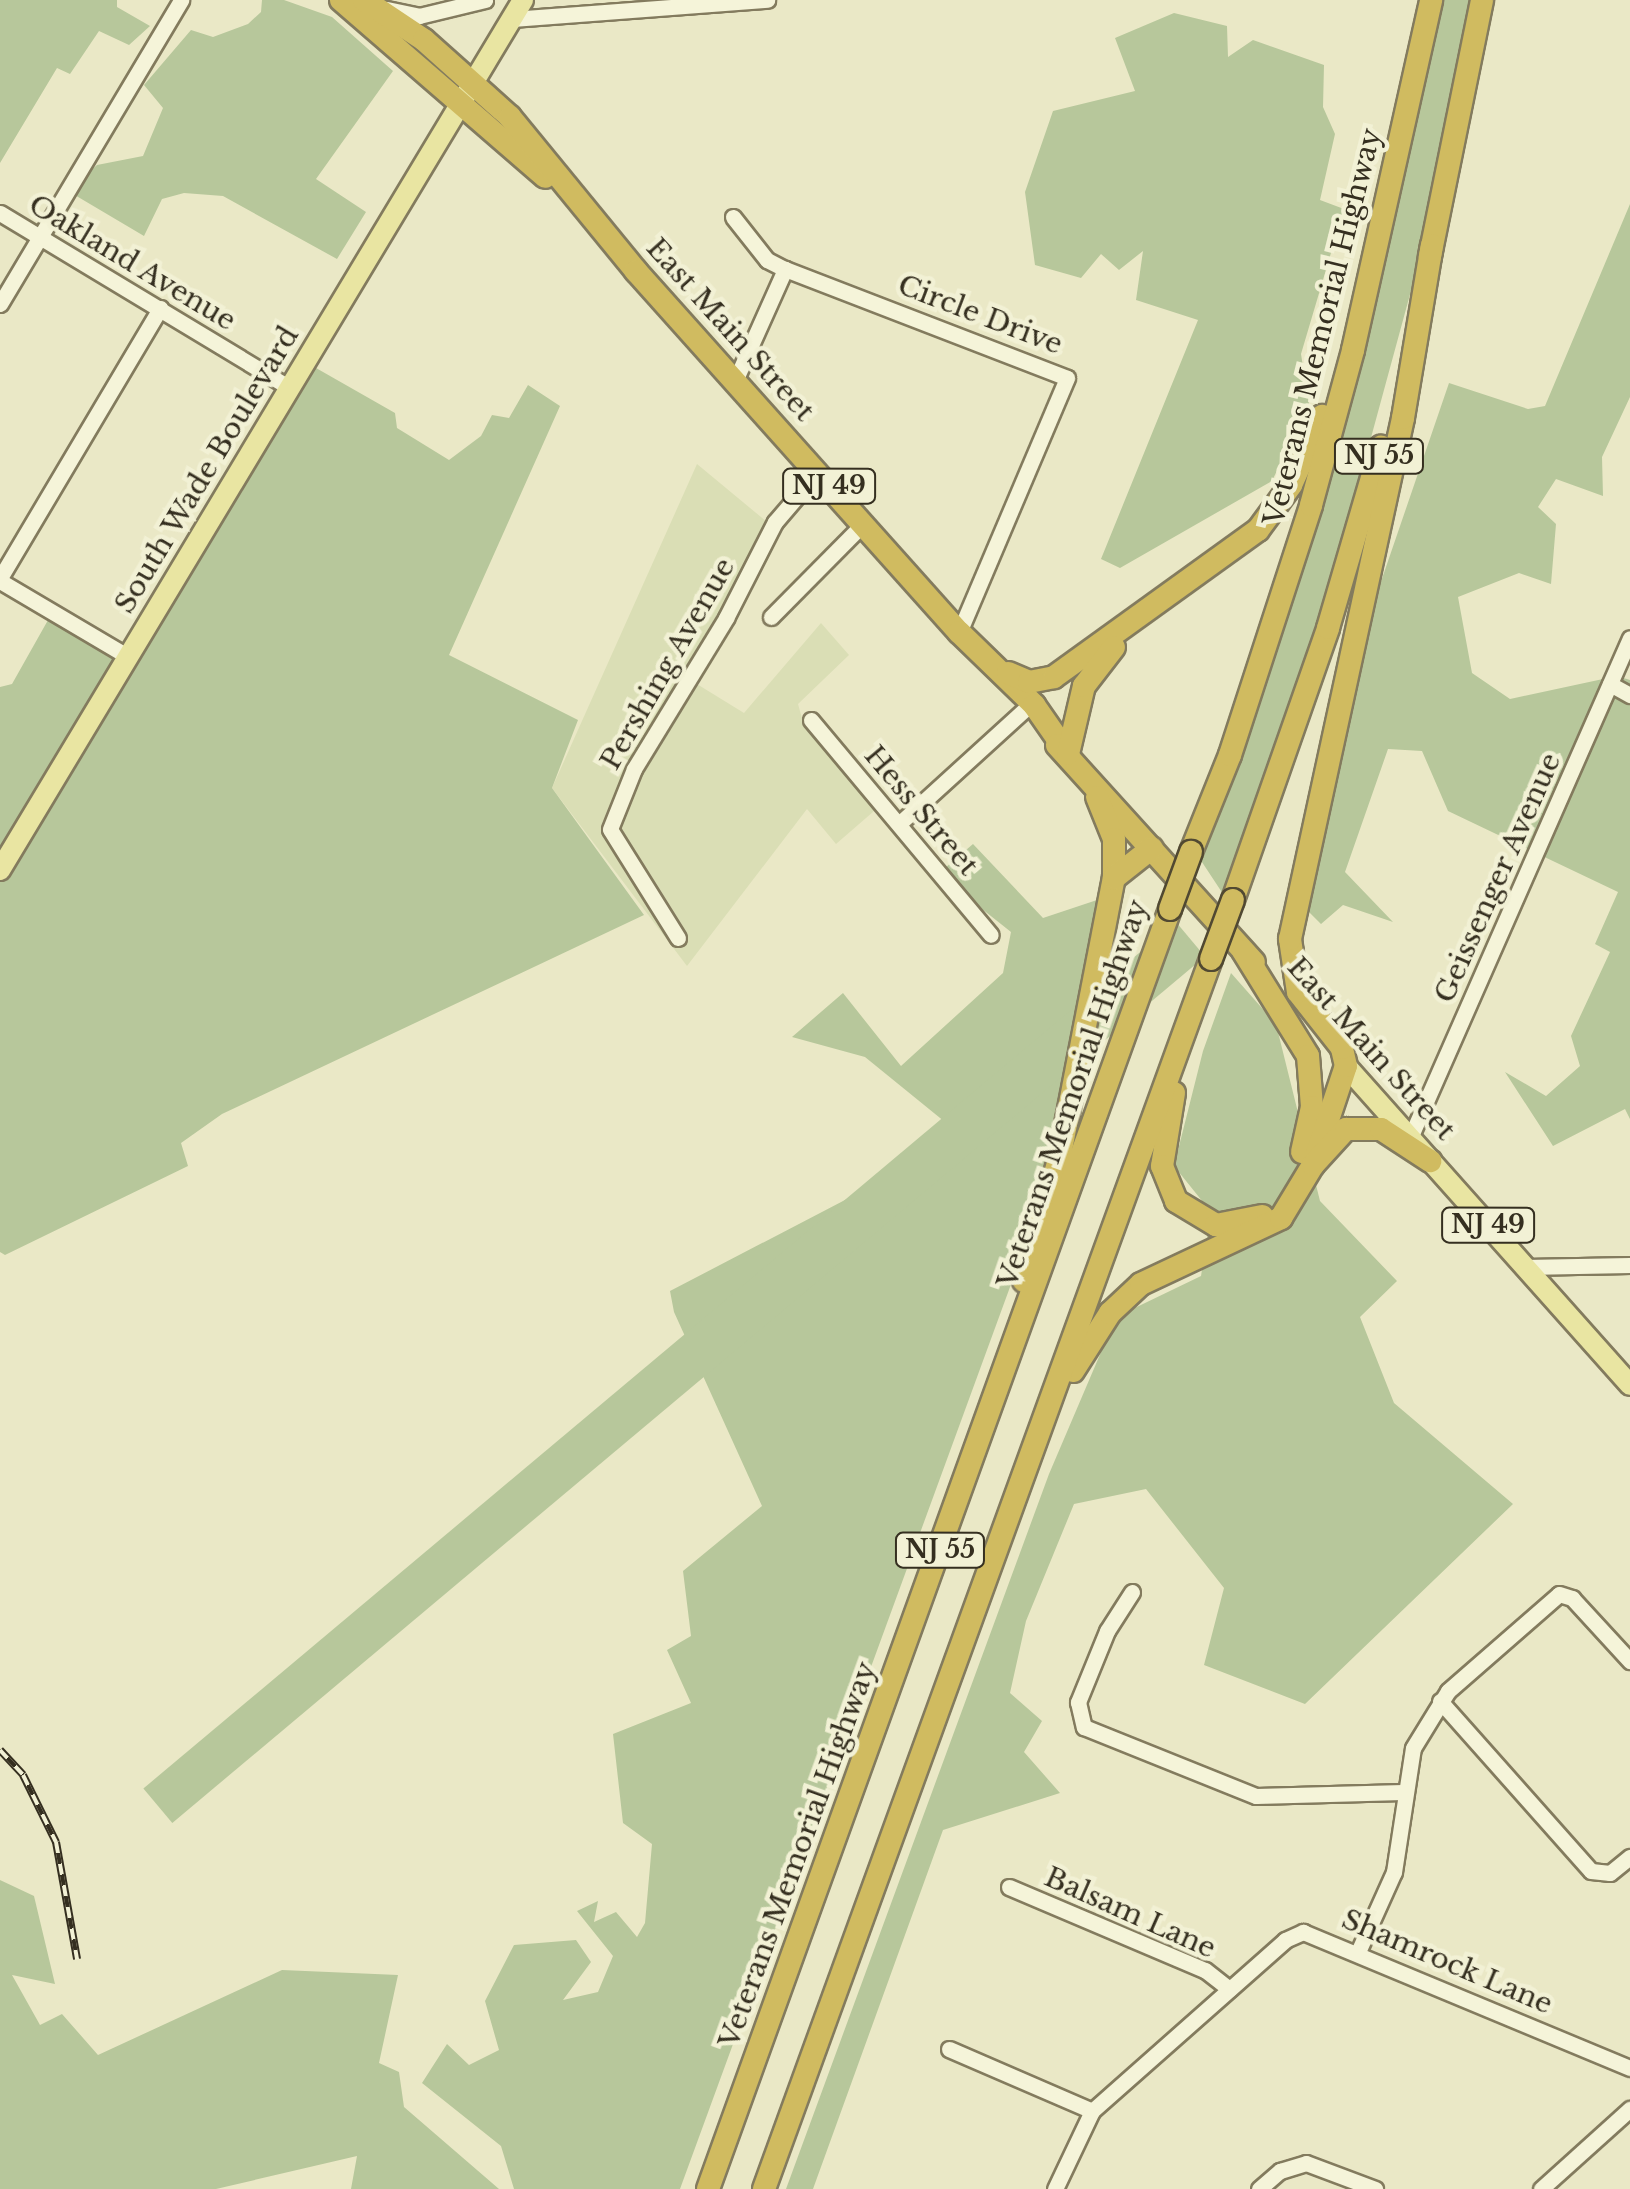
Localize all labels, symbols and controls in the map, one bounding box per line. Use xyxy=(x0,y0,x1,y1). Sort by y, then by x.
street label: Veterans Memorial Highway xyxy=(1257,125,1389,529)
street label: Oakland Avenue xyxy=(22,188,242,338)
street label: East Main Street xyxy=(639,232,821,428)
street label: Circle Drive xyxy=(893,268,1067,362)
street label: South Wade Boulevard xyxy=(108,320,306,620)
road number: NJ 55 xyxy=(1332,436,1426,476)
road number: NJ 49 xyxy=(782,466,876,506)
street label: Pershing Avenue xyxy=(593,552,743,776)
street label: Hess Street xyxy=(857,739,985,883)
street label: Geissenger Avenue xyxy=(1427,747,1569,1009)
street label: Veterans Memorial Highway xyxy=(991,896,1155,1292)
street label: East Main Street xyxy=(1280,951,1462,1147)
road number: NJ 49 xyxy=(1440,1205,1536,1245)
road number: NJ 55 xyxy=(892,1530,988,1570)
street label: Veterans Memorial Highway xyxy=(712,1657,884,2053)
street label: Balsam Lane xyxy=(1039,1860,1221,1966)
street label: Shamrock Lane xyxy=(1337,1902,1557,2022)

